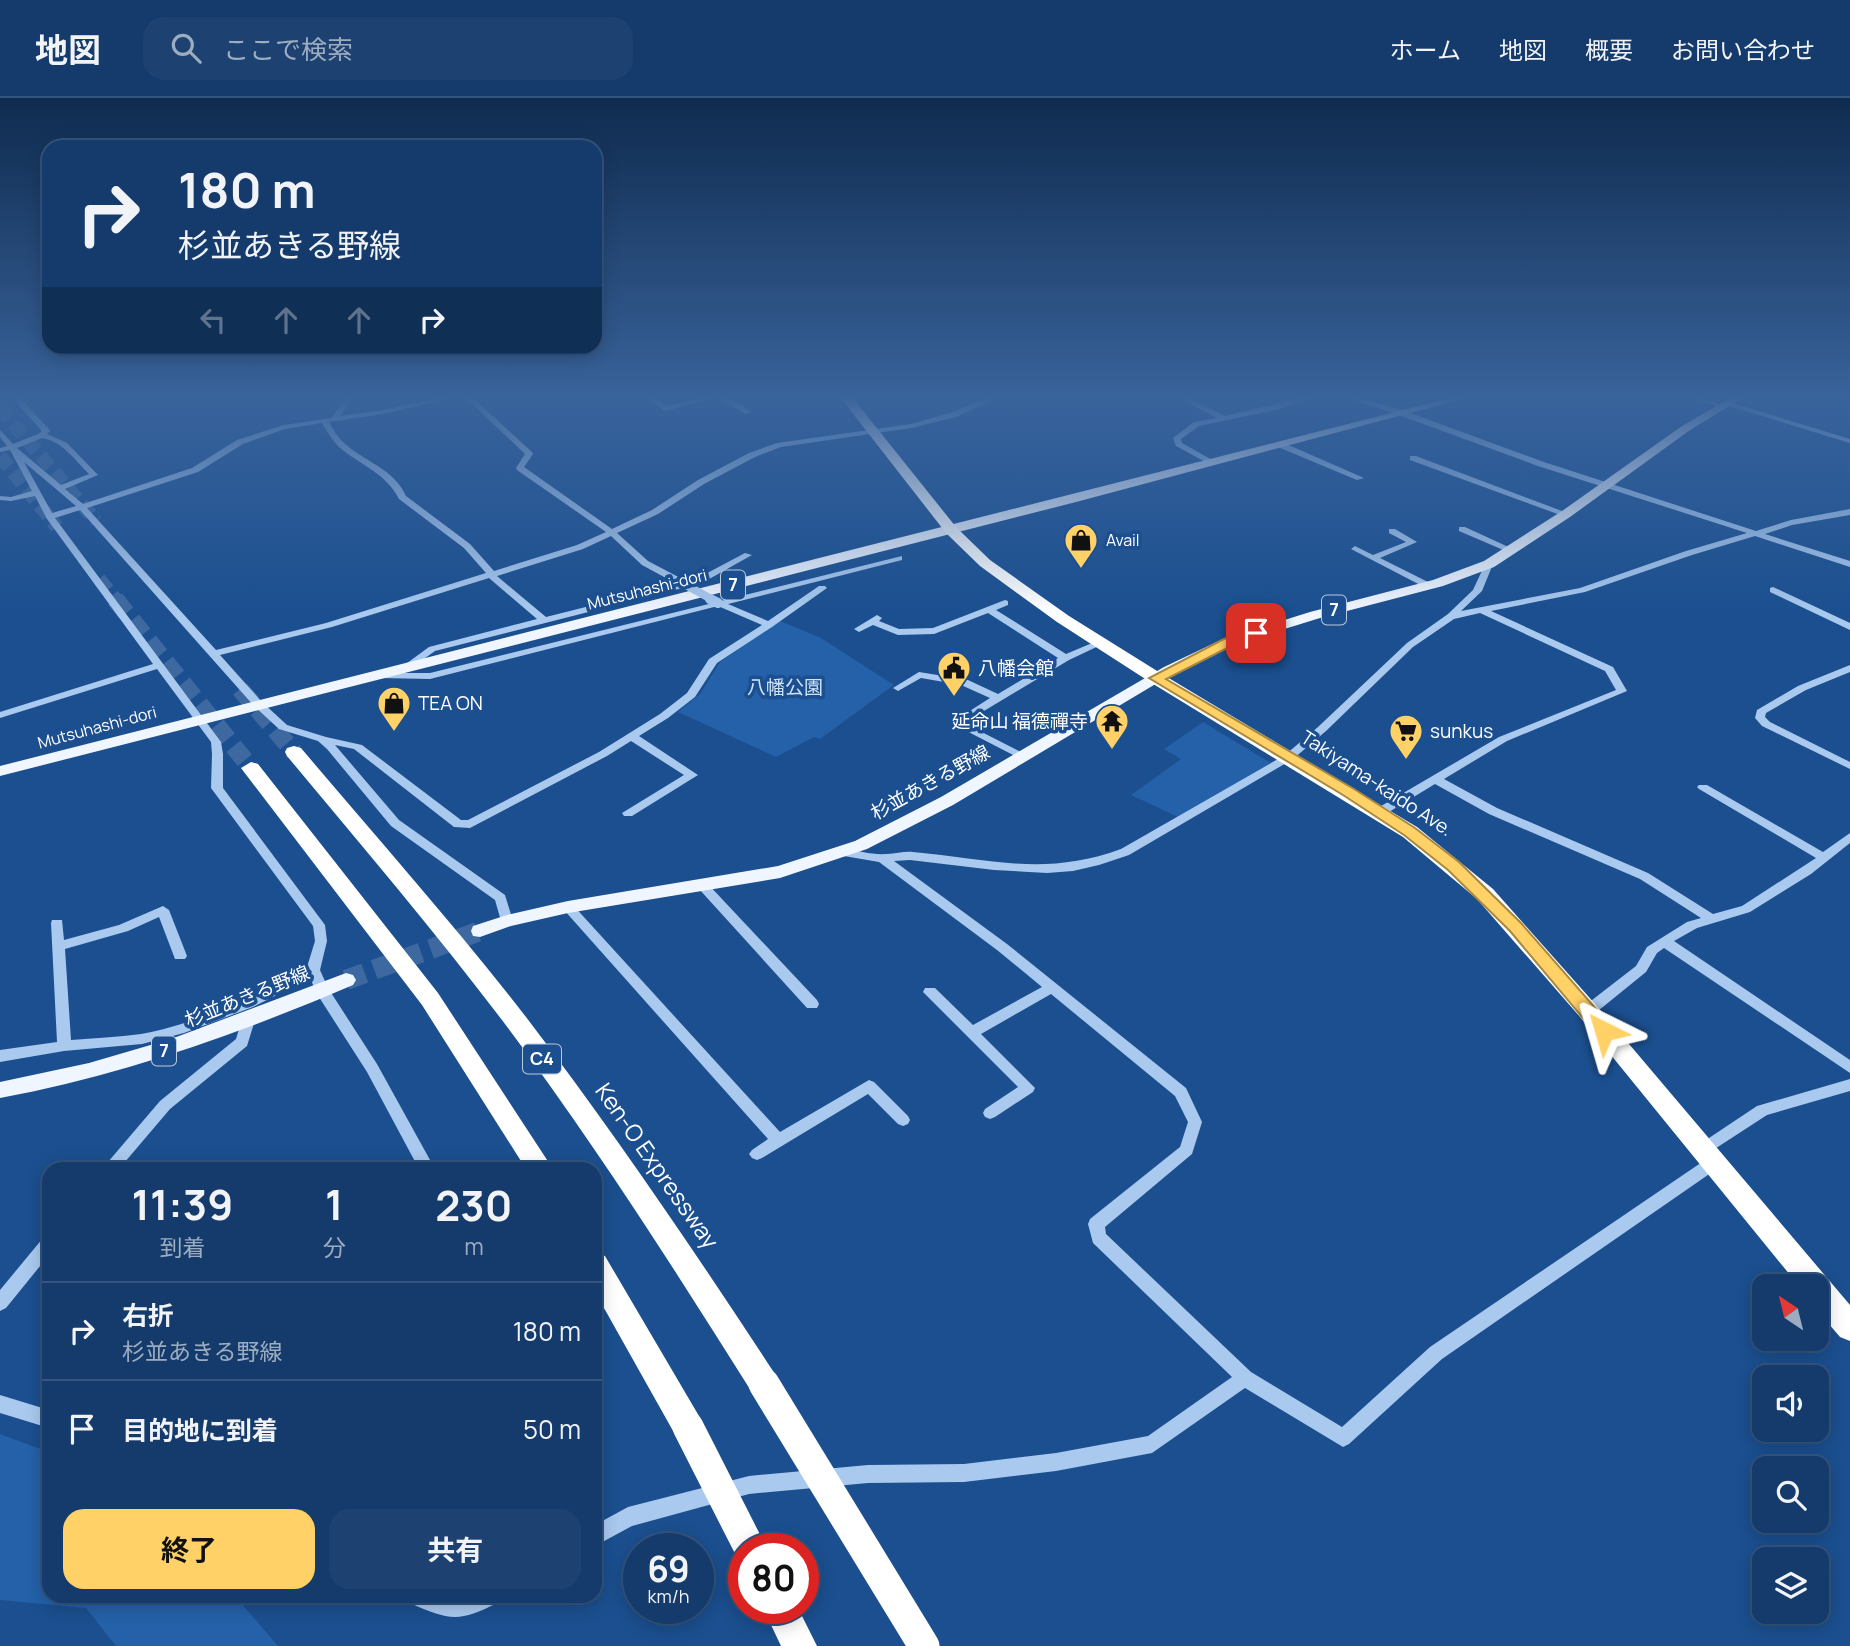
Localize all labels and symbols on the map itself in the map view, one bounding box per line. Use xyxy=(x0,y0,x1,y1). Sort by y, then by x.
shop icon: Avail xyxy=(1062,521,1100,570)
place label: Avail xyxy=(1106,529,1140,551)
street label: Mutsuhashi-dori xyxy=(585,564,709,614)
road number: 7 xyxy=(721,570,745,600)
road number: 7 xyxy=(1322,596,1346,624)
pin xyxy=(1226,603,1286,663)
public building icon: 八幡会館 xyxy=(935,649,973,698)
place label: 八幡会館 xyxy=(978,655,1054,681)
park label: 八幡公園 xyxy=(747,674,823,700)
shop icon: TEA ON xyxy=(375,684,413,733)
place label: TEA ON xyxy=(418,690,483,716)
street label: Mutsuhashi-dori xyxy=(35,701,159,753)
temple icon: 延命山 福德禪寺 xyxy=(1093,702,1131,751)
place label: 延命山 福德禪寺 xyxy=(951,708,1088,734)
supermarket icon: sunkus xyxy=(1387,712,1425,761)
place label: sunkus xyxy=(1430,718,1493,744)
street label: Takiyama-kaido Ave. xyxy=(1296,724,1458,842)
street label: 杉並あきる野線 xyxy=(866,738,994,826)
street label: 杉並あきる野線 xyxy=(181,959,313,1033)
position arrow xyxy=(1567,994,1641,1068)
road number: 7 xyxy=(152,1036,176,1066)
road number: C4 xyxy=(523,1044,561,1074)
street label: Ken-O Expressway xyxy=(589,1076,727,1255)
north arrow xyxy=(1752,1274,1829,1351)
speed limit sign: 80 xyxy=(728,1533,819,1624)

